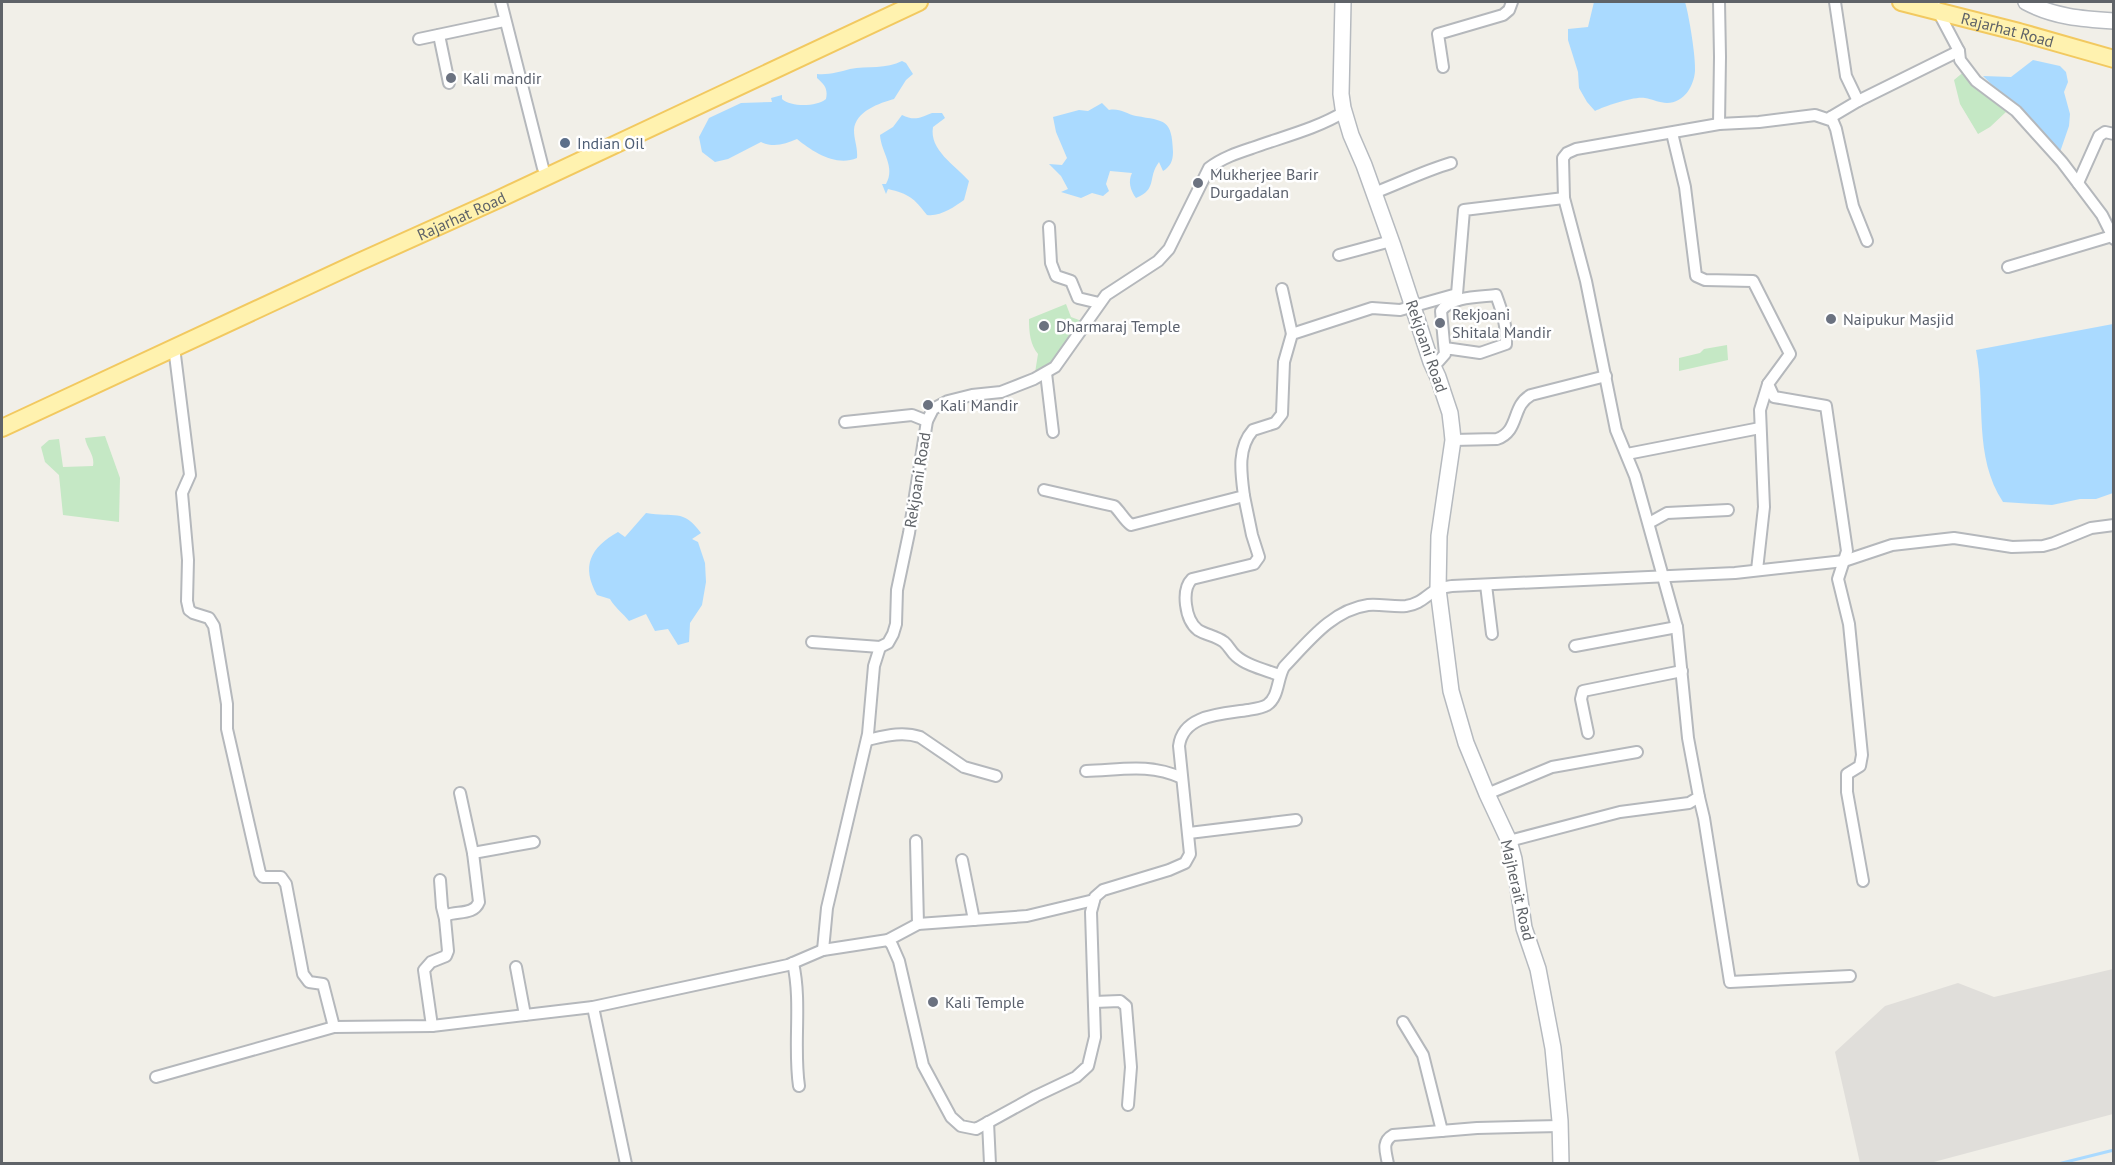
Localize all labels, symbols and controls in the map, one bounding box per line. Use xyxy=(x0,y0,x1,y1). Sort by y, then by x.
street label: Rajarhat Road xyxy=(1959,8,2056,51)
place label: Kali mandir xyxy=(463,68,542,88)
marker: Kali mandir xyxy=(444,71,458,85)
place label: Indian Oil xyxy=(577,133,644,153)
marker: Indian Oil xyxy=(558,136,572,150)
place label: Mukherjee Barir Durgadalan xyxy=(1210,164,1319,202)
marker: Mukherjee Barir Durgadalan xyxy=(1191,176,1205,190)
street label: Rajarhat Road xyxy=(414,187,509,245)
street label: Rekjoani Road xyxy=(1402,297,1452,395)
place label: Rekjoani Shitala Mandir xyxy=(1452,304,1552,342)
place label: Naipukur Masjid xyxy=(1843,309,1954,329)
marker: Naipukur Masjid xyxy=(1824,312,1838,326)
place label: Dharmaraj Temple xyxy=(1056,316,1180,336)
marker: Rekjoani Shitala Mandir xyxy=(1433,316,1447,330)
marker: Dharmaraj Temple xyxy=(1037,319,1051,333)
place label: Kali Mandir xyxy=(940,395,1019,415)
marker: Kali Mandir xyxy=(921,398,935,412)
street label: Rekjoani Road xyxy=(900,431,934,529)
street label: Majherait Road xyxy=(1497,838,1539,942)
place label: Kali Temple xyxy=(945,992,1024,1012)
marker: Kali Temple xyxy=(926,995,940,1009)

